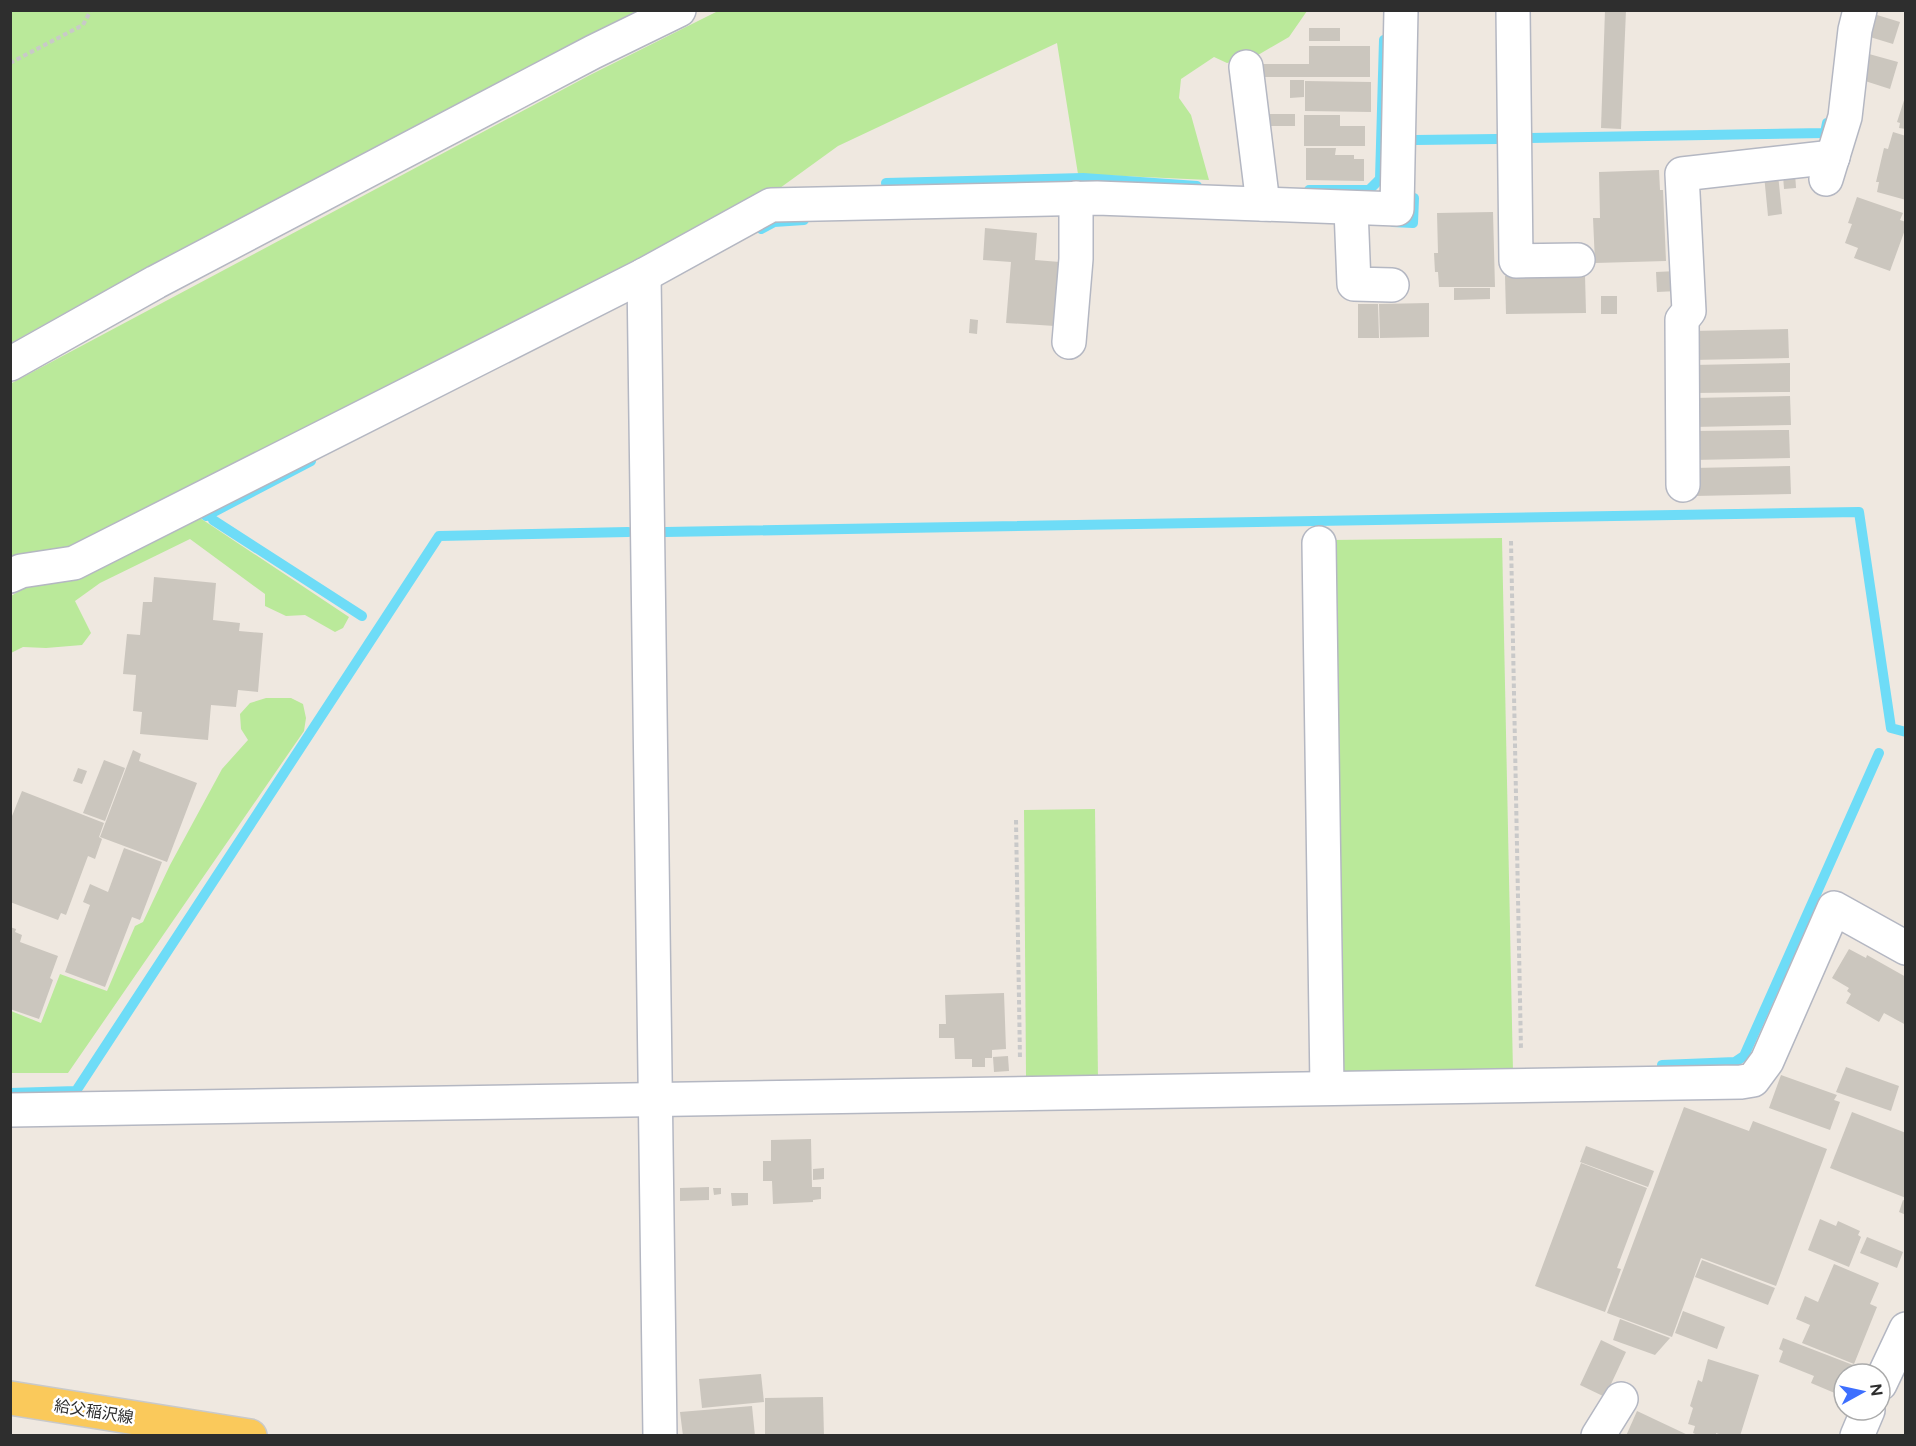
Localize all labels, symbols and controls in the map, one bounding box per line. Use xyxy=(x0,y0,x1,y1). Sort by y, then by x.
north arrow xyxy=(1832,1362,1892,1422)
text: N xyxy=(1866,1383,1887,1397)
street label: 給父稲沢線 xyxy=(53,1396,135,1427)

